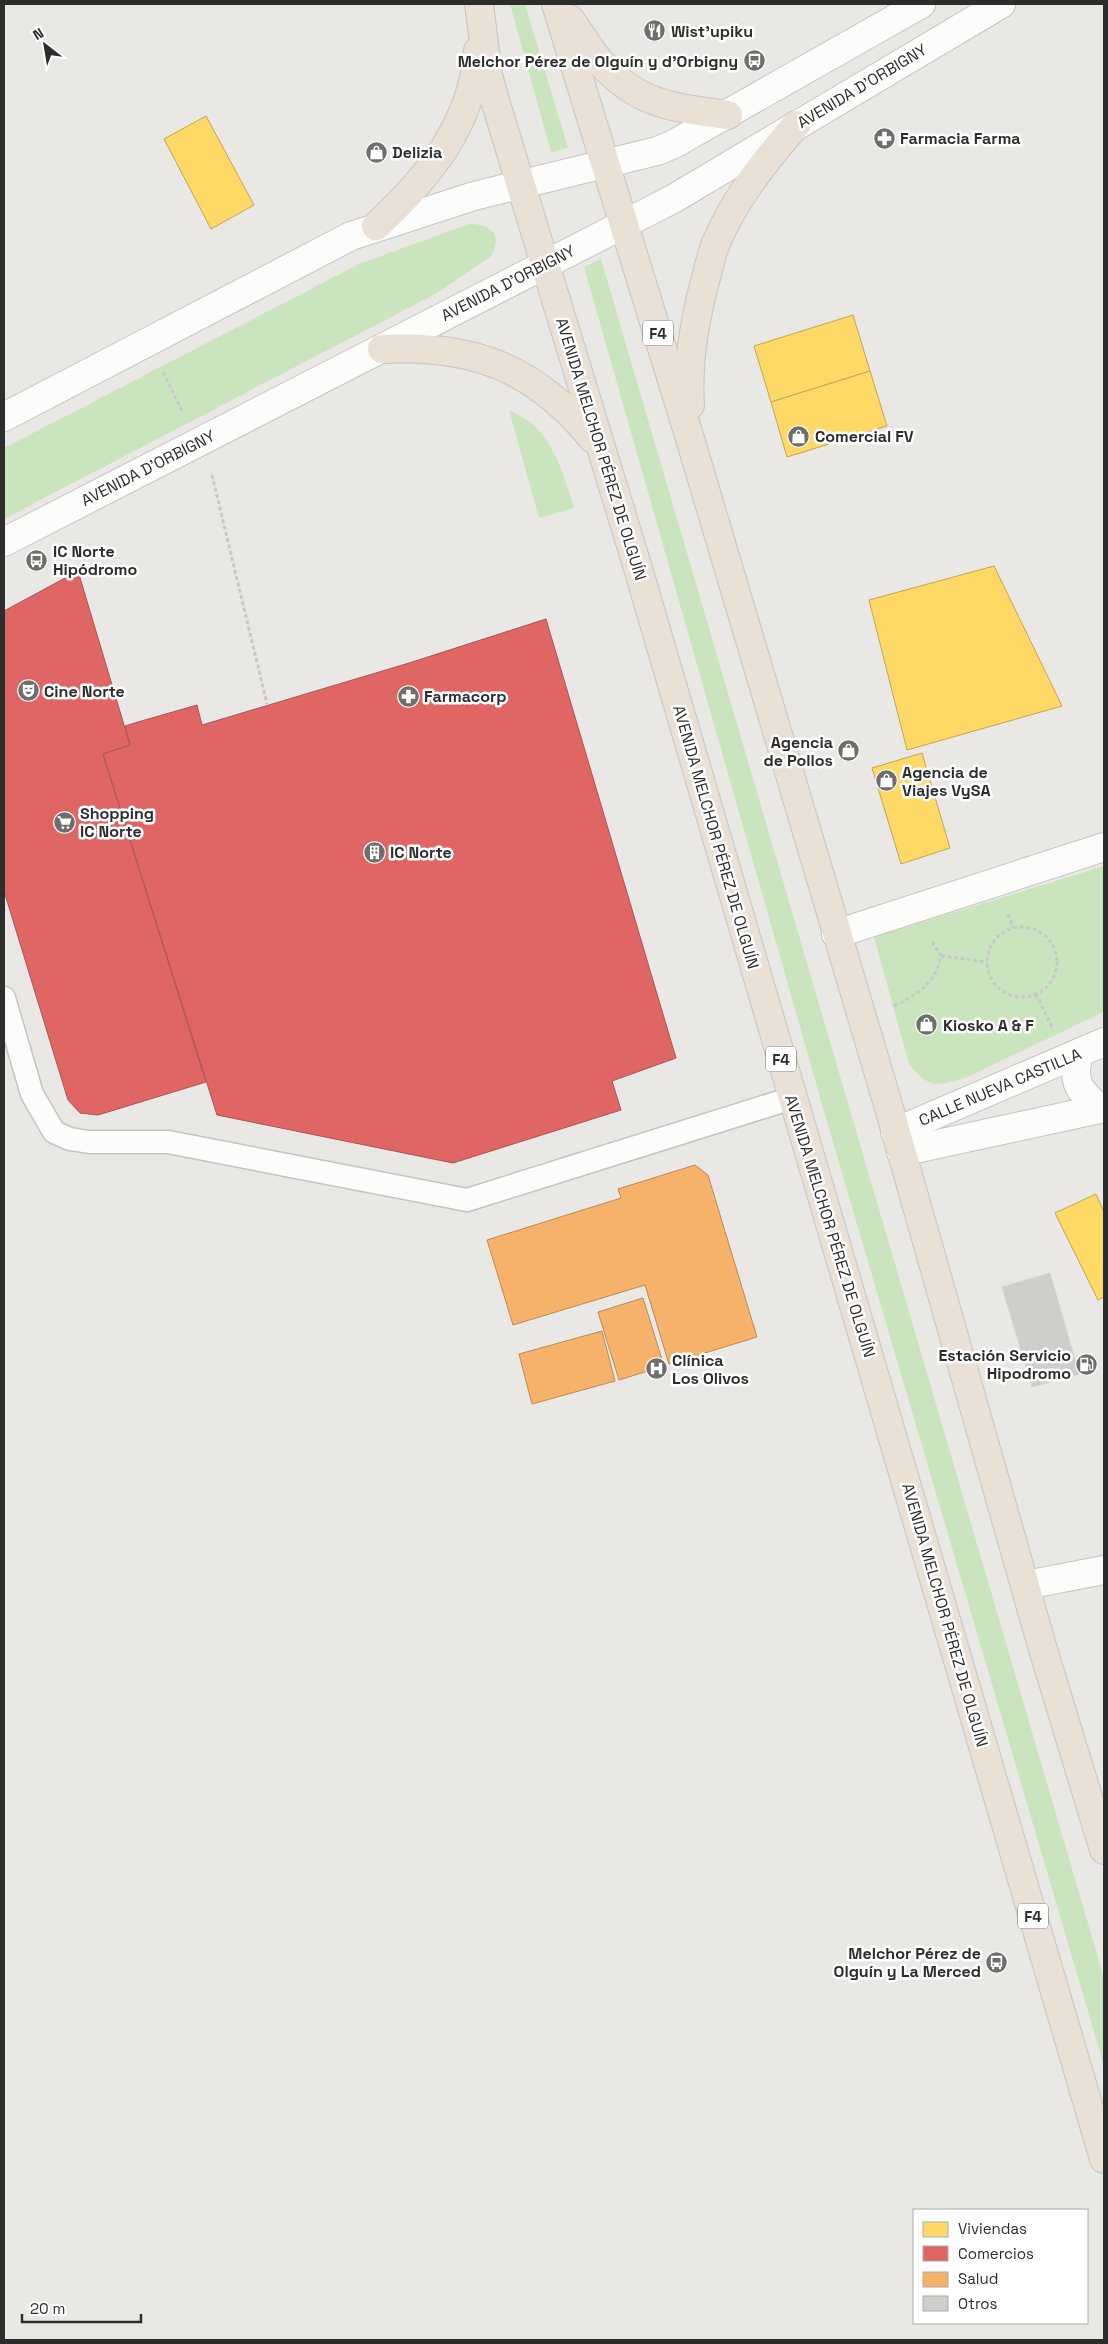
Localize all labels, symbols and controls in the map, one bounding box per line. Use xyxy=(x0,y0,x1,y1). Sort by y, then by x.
restaurant icon: Wist'upiku xyxy=(643,19,667,43)
north arrow xyxy=(20,20,70,70)
place label: Wist'upiku xyxy=(671,21,753,42)
text: N xyxy=(30,24,47,44)
street label: AVENIDA D'ORBIGNY xyxy=(793,39,931,133)
bus stop icon: Melchor Pérez de Olguín y d'Orbigny xyxy=(742,49,766,73)
place label: Melchor Pérez de Olguín y d'Orbigny xyxy=(458,51,738,72)
pharmacy icon: Farmacia Farma xyxy=(872,126,896,150)
place label: Farmacia Farma xyxy=(900,128,1021,149)
shop icon: Delizia xyxy=(364,140,388,164)
place label: Delizia xyxy=(392,142,442,163)
street label: AVENIDA D'ORBIGNY xyxy=(437,240,579,326)
street label: AVENIDA MELCHOR PÉREZ DE OLGUÍN xyxy=(551,315,651,583)
road number: F4 xyxy=(643,320,673,346)
shop icon: Comercial FV xyxy=(787,424,811,448)
street label: AVENIDA D'ORBIGNY xyxy=(77,425,219,511)
place label: Comercial FV xyxy=(815,426,914,447)
place label: IC Norte Hipódromo xyxy=(53,541,137,580)
bus stop icon: IC Norte Hipódromo xyxy=(25,548,49,572)
theatre icon: Cine Norte xyxy=(16,679,40,703)
place label: Cine Norte xyxy=(44,681,125,702)
pharmacy icon: Farmacorp xyxy=(396,684,420,708)
place label: Farmacorp xyxy=(424,686,506,707)
street label: AVENIDA MELCHOR PÉREZ DE OLGUÍN xyxy=(668,703,764,971)
place label: Agencia de Pollos xyxy=(764,732,833,771)
shop icon: Agencia de Pollos xyxy=(837,739,861,763)
place label: Agencia de Viajes VySA xyxy=(902,762,991,801)
shop icon: Agencia de Viajes VySA xyxy=(874,769,898,793)
place label: Shopping IC Norte xyxy=(80,803,154,842)
supermarket icon: Shopping IC Norte xyxy=(52,810,76,834)
building icon: IC Norte xyxy=(362,840,386,864)
place label: IC Norte xyxy=(390,842,452,863)
shop icon: Kiosko A & F xyxy=(915,1013,939,1037)
place label: Kiosko A & F xyxy=(943,1015,1034,1036)
street label: CALLE NUEVA CASTILLA xyxy=(916,1043,1084,1131)
road number: F4 xyxy=(766,1046,796,1072)
street label: AVENIDA MELCHOR PÉREZ DE OLGUÍN xyxy=(780,1092,880,1360)
place label: Estación Servicio Hipodromo xyxy=(938,1345,1071,1384)
place label: Clínica Los Olivos xyxy=(672,1350,749,1389)
fuel station icon: Estación Servicio Hipodromo xyxy=(1075,1352,1099,1376)
hospital icon: Clínica Los Olivos xyxy=(644,1357,668,1381)
street label: AVENIDA MELCHOR PÉREZ DE OLGUÍN xyxy=(897,1481,993,1749)
road number: F4 xyxy=(1018,1904,1048,1928)
place label: Melchor Pérez de Olguín y La Merced xyxy=(834,1943,981,1982)
bus stop icon: Melchor Pérez de Olguín y La Merced xyxy=(985,1950,1009,1974)
legend xyxy=(913,2209,1088,2324)
text: Viviendas xyxy=(958,2219,1027,2238)
text: Comercios xyxy=(958,2244,1034,2263)
text: Salud xyxy=(958,2269,998,2288)
scale bar xyxy=(22,2292,141,2324)
text: Otros xyxy=(958,2294,998,2313)
text: 20 m xyxy=(30,2299,65,2318)

